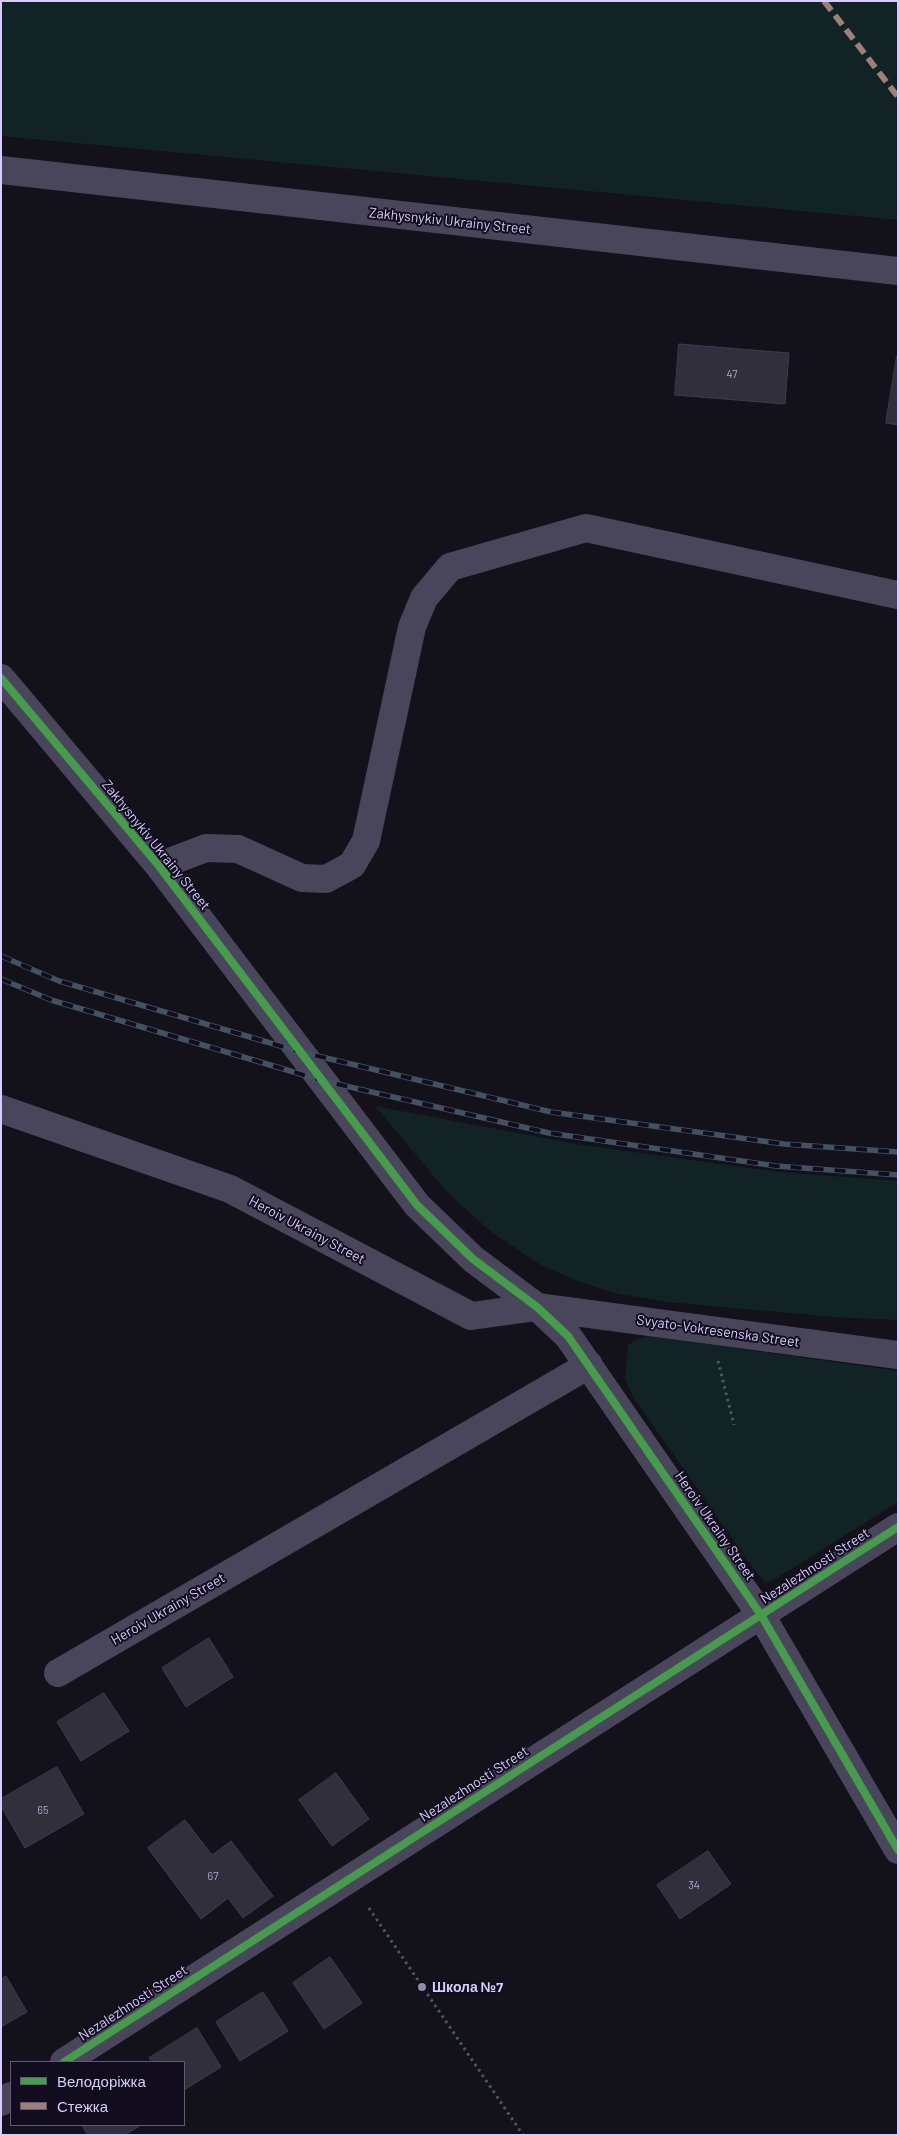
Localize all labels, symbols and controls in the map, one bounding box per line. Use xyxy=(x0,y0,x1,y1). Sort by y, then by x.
street label: Zakhysnykiv Ukrainy Street xyxy=(368,204,532,238)
house number: 47 xyxy=(727,367,737,381)
street label: Zakhysnykiv Ukrainy Street xyxy=(98,776,214,914)
street label: Heroiv Ukrainy Street xyxy=(246,1192,368,1268)
street label: Svyato-Vokresenska Street xyxy=(635,1311,801,1351)
street label: Heroiv Ukrainy Street xyxy=(671,1468,759,1584)
street label: Nezalezhnosti Street xyxy=(757,1525,873,1607)
street label: Heroiv Ukrainy Street xyxy=(108,1569,228,1649)
street label: Nezalezhnosti Street xyxy=(416,1743,532,1825)
house number: 65 xyxy=(37,1803,49,1817)
house number: 67 xyxy=(208,1869,218,1883)
house number: 34 xyxy=(688,1878,700,1892)
street label: Nezalezhnosti Street xyxy=(75,1962,191,2044)
place label: Школа №7 xyxy=(432,1979,503,1995)
marker: Школа №7 xyxy=(416,1981,428,1993)
legend xyxy=(10,2061,185,2126)
text: Велодоріжка xyxy=(57,2072,146,2090)
text: Стежка xyxy=(57,2097,108,2115)

